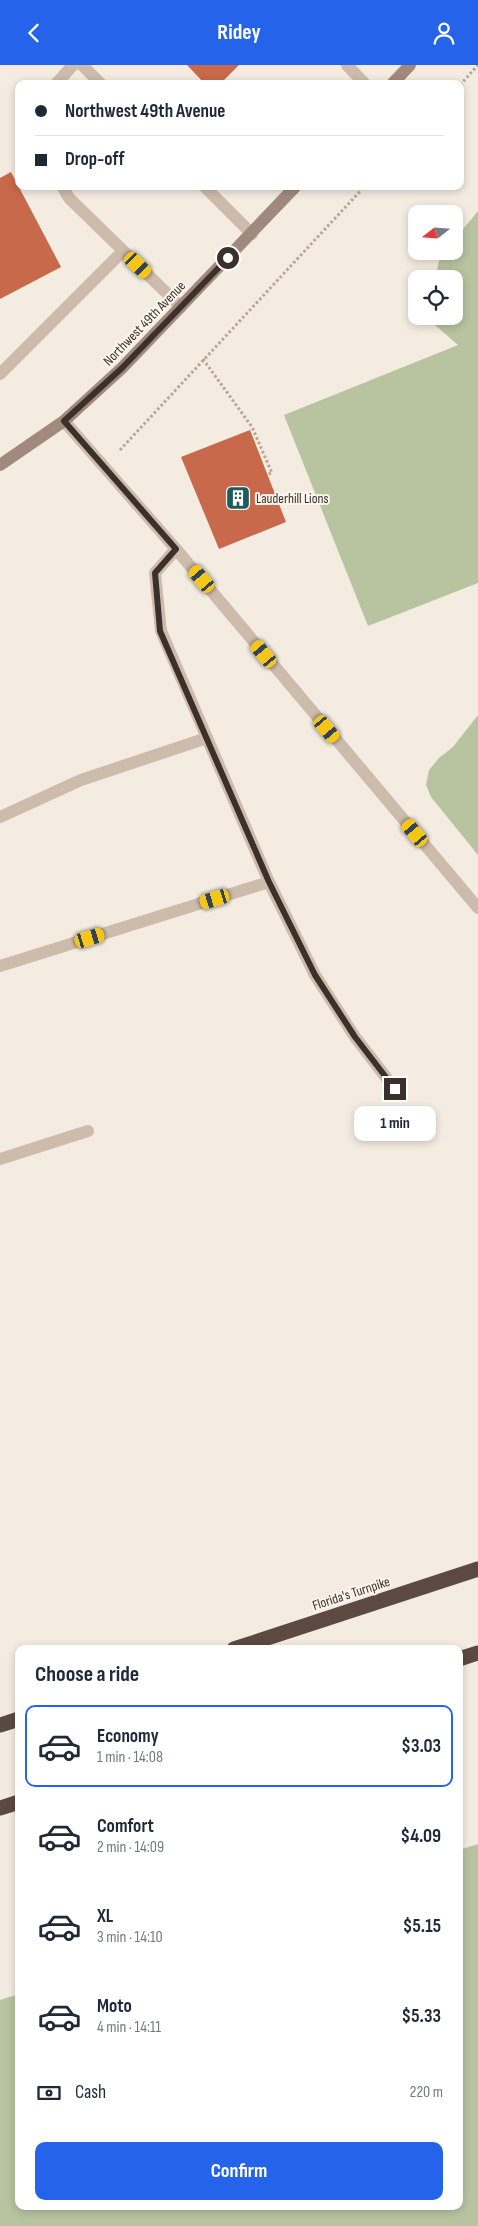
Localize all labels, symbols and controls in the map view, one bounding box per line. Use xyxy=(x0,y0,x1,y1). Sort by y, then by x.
icon: back xyxy=(20,19,48,47)
text: Ridey xyxy=(217,19,261,46)
icon: person xyxy=(430,19,458,47)
text: Northwest 49th Avenue xyxy=(65,100,225,123)
text: Drop-off xyxy=(65,148,125,171)
north arrow xyxy=(408,205,462,260)
map controls xyxy=(408,205,463,325)
route start xyxy=(217,247,239,269)
car xyxy=(121,249,154,281)
button: locate xyxy=(408,270,463,325)
street label: Northwest 49th Avenue xyxy=(100,277,189,369)
building icon: Lauderhill Lions xyxy=(225,485,251,511)
place label: Lauderhill Lions xyxy=(256,490,329,507)
car xyxy=(186,563,217,595)
car xyxy=(248,638,279,670)
car xyxy=(311,713,342,745)
car xyxy=(399,817,430,849)
car xyxy=(198,887,231,911)
car xyxy=(73,926,106,950)
route end xyxy=(384,1078,406,1100)
callout: 1 min xyxy=(354,1107,436,1141)
text: 1 min xyxy=(380,1114,410,1133)
street label: Florida's Turnpike xyxy=(310,1573,392,1614)
text: Choose a ride xyxy=(35,1661,139,1688)
icon: car xyxy=(37,1724,82,1769)
text: Economy xyxy=(97,1725,159,1748)
text: $3.03 xyxy=(401,1735,441,1758)
text: 1 min · 14:08 xyxy=(97,1748,163,1767)
icon: car xyxy=(37,1814,82,1859)
text: Comfort xyxy=(97,1815,154,1838)
text: $4.09 xyxy=(400,1825,441,1848)
text: 2 min · 14:09 xyxy=(97,1838,164,1857)
icon: car xyxy=(37,1904,82,1949)
text: XL xyxy=(97,1905,113,1928)
text: $5.15 xyxy=(403,1915,441,1938)
text: 3 min · 14:10 xyxy=(97,1928,163,1947)
icon: car xyxy=(37,1994,82,2039)
text: Moto xyxy=(97,1995,132,2018)
text: $5.33 xyxy=(402,2005,441,2028)
text: 4 min · 14:11 xyxy=(97,2018,161,2037)
icon: cash xyxy=(35,2079,63,2107)
text: Cash xyxy=(75,2081,106,2104)
text: 220 m xyxy=(410,2083,443,2102)
button: Confirm xyxy=(35,2142,443,2200)

